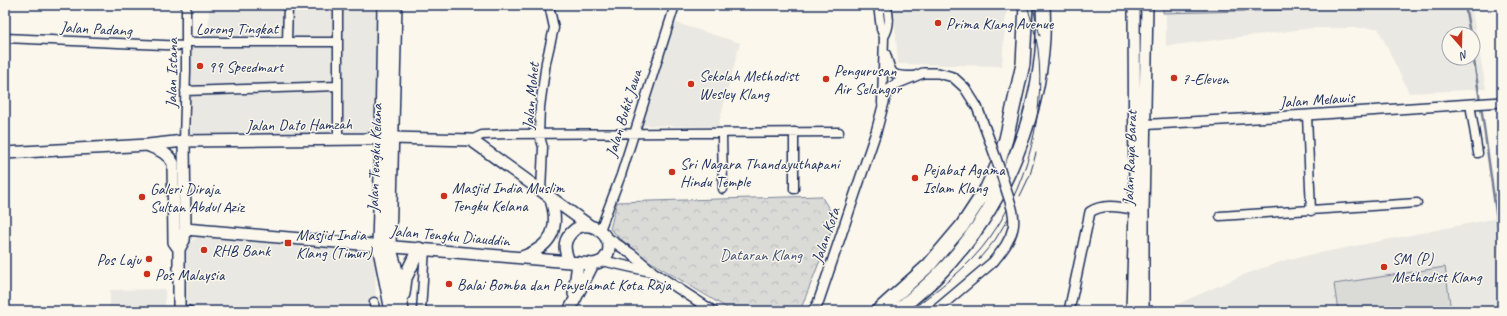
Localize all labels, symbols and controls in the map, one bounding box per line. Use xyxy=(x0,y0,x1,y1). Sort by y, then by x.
place label: Prima Klang Avenue xyxy=(946,14,1055,34)
street label: Jalan Padang xyxy=(59,17,133,41)
marker: Prima Klang Avenue xyxy=(933,18,943,28)
street label: Lorong Tingkat xyxy=(196,19,280,39)
north arrow xyxy=(1441,26,1481,66)
street label: Jalan Istana xyxy=(161,37,183,109)
text: N xyxy=(1457,48,1470,64)
place label: 99 Speedmart xyxy=(208,57,285,77)
street label: Jalan Mohet xyxy=(518,60,544,131)
marker: 99 Speedmart xyxy=(195,61,205,71)
place label: Pengurusan Air Selangor xyxy=(834,61,902,99)
street label: Jalan Bukit Jawa xyxy=(601,66,647,160)
place label: Sekolah Methodist Wesley Klang xyxy=(699,66,800,104)
place label: 7-Eleven xyxy=(1182,69,1229,89)
marker: 7-Eleven xyxy=(1169,73,1179,83)
marker: Pengurusan Air Selangor xyxy=(821,74,831,84)
marker: Sekolah Methodist Wesley Klang xyxy=(686,79,696,89)
street label: Jalan Melawis xyxy=(1278,87,1357,113)
street label: Jalan Tengku Kelana xyxy=(363,103,387,214)
street label: Jalan Raya Barat xyxy=(1118,109,1142,207)
street label: Jalan Dato Hamzah xyxy=(245,114,353,136)
place label: Sri Nagara Thandayuthapani Hindu Temple xyxy=(680,154,841,192)
place label: Pejabat Agama Islam Klang xyxy=(923,160,1006,198)
marker: Sri Nagara Thandayuthapani Hindu Temple xyxy=(667,167,677,177)
marker: Pejabat Agama Islam Klang xyxy=(910,173,920,183)
place label: Masjid India Muslim Tengku Kelana xyxy=(452,178,566,216)
place label: Galeri Diraja Sultan Abdul Aziz xyxy=(150,179,246,217)
marker: Masjid India Muslim Tengku Kelana xyxy=(439,191,449,201)
marker: Galeri Diraja Sultan Abdul Aziz xyxy=(137,192,147,202)
street label: Jalan Kota xyxy=(807,204,845,267)
street label: Jalan Tengku Diauddin xyxy=(388,221,511,251)
place label: Masjid India Klang (Timur) xyxy=(296,225,373,263)
marker: Masjid India Klang (Timur) xyxy=(283,238,293,248)
place label: RHB Bank xyxy=(212,241,271,261)
marker: RHB Bank xyxy=(199,245,209,255)
park label: Dataran Klang xyxy=(720,245,803,265)
place label: SM (P) Methodist Klang xyxy=(1392,249,1483,287)
place label: Pos Laju xyxy=(97,250,142,270)
marker: Pos Laju xyxy=(144,254,154,264)
marker: SM (P) Methodist Klang xyxy=(1379,262,1389,272)
place label: Pos Malaysia xyxy=(155,265,226,285)
marker: Pos Malaysia xyxy=(142,269,152,279)
place label: Balai Bomba dan Penyelamat Kota Raja xyxy=(457,275,673,295)
marker: Balai Bomba dan Penyelamat Kota Raja xyxy=(444,279,454,289)

